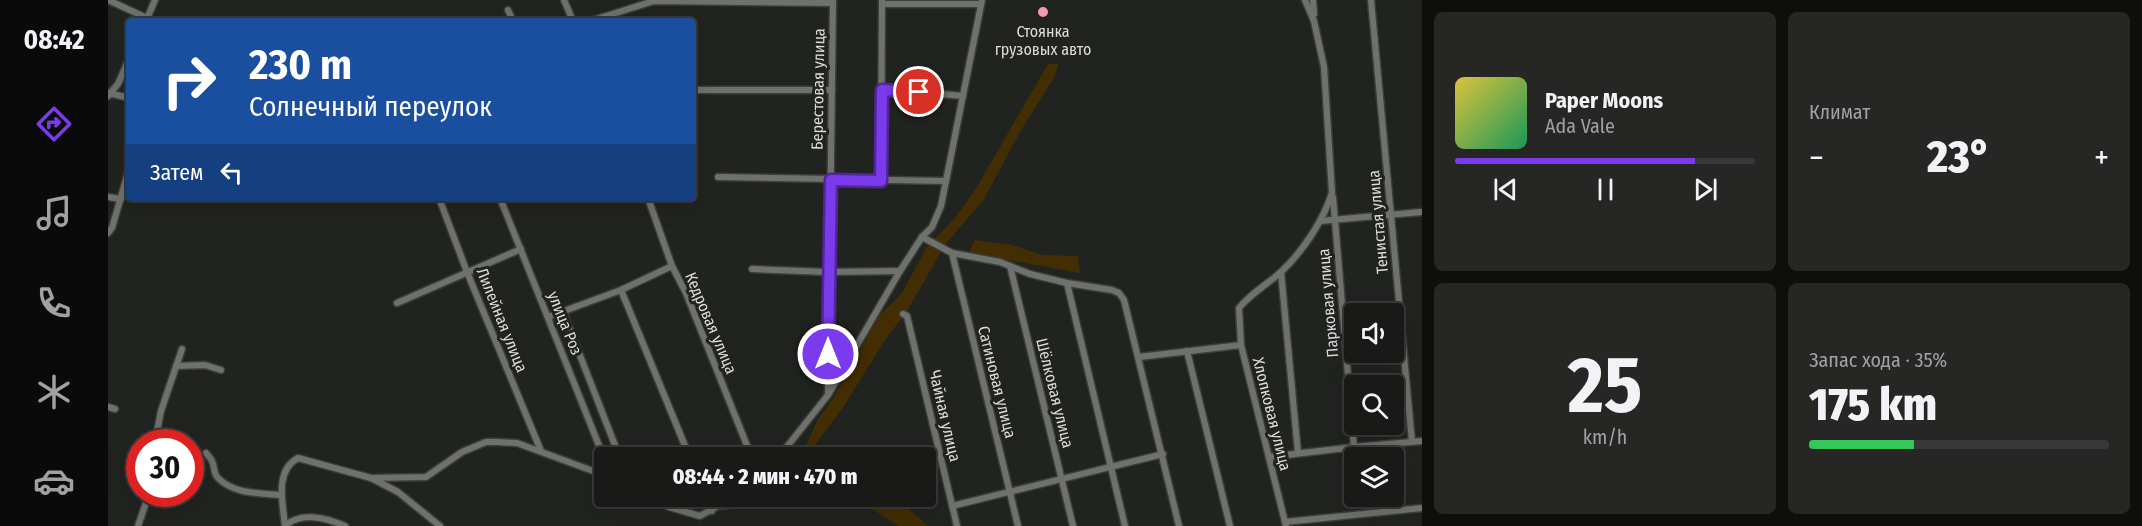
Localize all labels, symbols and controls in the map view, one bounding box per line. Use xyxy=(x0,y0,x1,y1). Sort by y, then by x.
marker: Стоянка грузовых авто xyxy=(1036,5,1050,19)
place label: Стоянка грузовых авто xyxy=(995,22,1091,59)
text: 08:42 xyxy=(23,24,85,56)
street label: Берестовая улица xyxy=(807,28,829,150)
text: 230 m xyxy=(249,40,352,90)
icon: right xyxy=(150,42,228,120)
pin xyxy=(893,66,944,117)
icon: arrive xyxy=(902,75,935,108)
text: Paper Moons xyxy=(1545,87,1663,114)
text: Солнечный переулок xyxy=(249,91,492,123)
text: Климат xyxy=(1809,100,1870,124)
icon: directions xyxy=(33,103,75,145)
text: Ada Vale xyxy=(1545,114,1615,138)
text: 23° xyxy=(1927,130,1991,184)
text: − xyxy=(1809,138,1824,178)
text: + xyxy=(2094,138,2109,178)
icon: left xyxy=(215,156,248,189)
text: Затем xyxy=(150,159,203,186)
street label: Тенистая улица xyxy=(1364,169,1392,275)
icon: previous xyxy=(1489,173,1522,206)
icon: pause xyxy=(1589,173,1622,206)
icon: next xyxy=(1689,173,1722,206)
icon: music xyxy=(33,192,75,234)
street label: Парковая улица xyxy=(1314,248,1342,358)
street label: Лилейная улица xyxy=(472,265,532,375)
street label: Кедровая улица xyxy=(681,269,741,377)
icon: phone xyxy=(33,282,75,324)
street label: улица Роз xyxy=(544,288,586,358)
map controls xyxy=(1344,303,1404,507)
button: sound xyxy=(1344,303,1404,363)
position arrow xyxy=(796,322,860,386)
street label: Сатиновая улица xyxy=(974,324,1020,440)
street label: Шёлковая улица xyxy=(1032,336,1078,450)
text: 25 xyxy=(1568,339,1642,433)
text: Запас хода · 35% xyxy=(1809,348,1947,372)
street label: Хлопковая улица xyxy=(1249,355,1295,473)
street label: Чайная улица xyxy=(925,368,965,464)
icon: climate xyxy=(33,371,75,413)
button: search xyxy=(1344,375,1404,435)
text: 175 km xyxy=(1809,378,1937,432)
text: km/h xyxy=(1583,425,1627,449)
speed limit sign: 30 xyxy=(126,429,204,507)
button: layers xyxy=(1344,447,1404,507)
icon: car xyxy=(33,460,75,502)
text: 08:44 · 2 мин · 470 m xyxy=(672,463,858,490)

